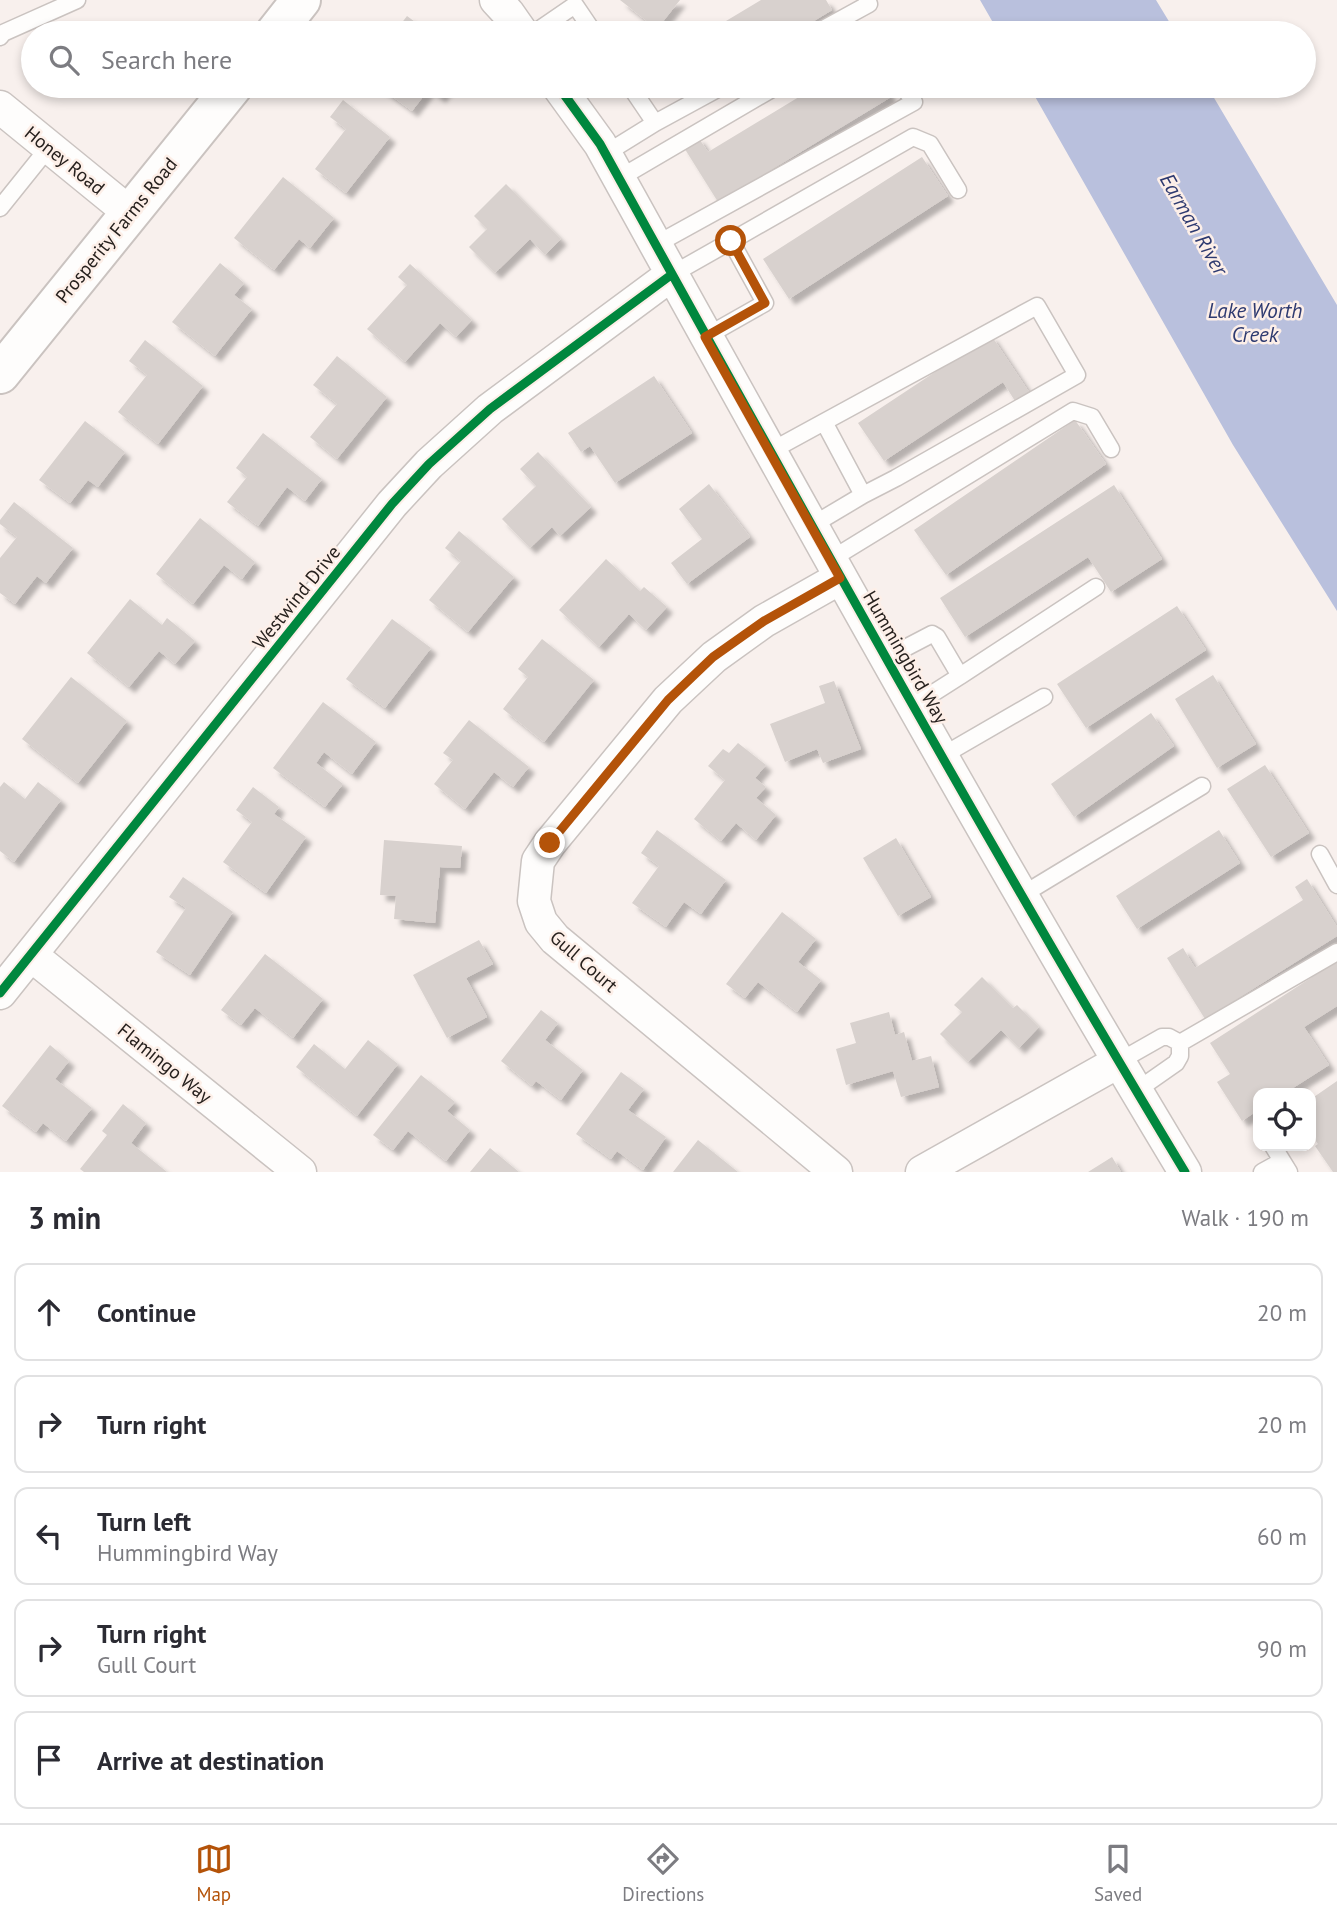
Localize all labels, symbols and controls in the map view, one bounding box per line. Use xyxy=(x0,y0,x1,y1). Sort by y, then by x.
search box xyxy=(21,21,1316,98)
icon: search xyxy=(45,41,83,79)
text: Search here xyxy=(101,43,232,76)
street label: Honey Road xyxy=(20,120,110,200)
street label: Prosperity Farms Road xyxy=(50,152,182,308)
water label: Earman River xyxy=(1154,168,1235,282)
route start xyxy=(715,225,746,256)
water label: Lake Worth Creek xyxy=(1208,297,1302,348)
street label: Westwind Drive xyxy=(247,540,345,654)
street label: Hummingbird Way xyxy=(858,586,954,728)
route end xyxy=(534,827,565,858)
street label: Gull Court xyxy=(545,925,623,997)
street label: Flamingo Way xyxy=(113,1018,217,1108)
map controls xyxy=(1253,1088,1316,1151)
button: locate xyxy=(1253,1088,1316,1151)
text: 3 min xyxy=(28,1198,101,1237)
text: Walk · 190 m xyxy=(1182,1203,1309,1232)
icon: ahead xyxy=(30,1293,68,1331)
text: Continue xyxy=(97,1296,196,1329)
text: 20 m xyxy=(1257,1298,1307,1327)
icon: right xyxy=(30,1405,68,1443)
text: Turn right xyxy=(97,1408,206,1441)
text: 20 m xyxy=(1257,1410,1307,1439)
text: Turn left xyxy=(97,1505,191,1538)
icon: left xyxy=(30,1517,68,1555)
text: 60 m xyxy=(1257,1522,1307,1551)
text: Hummingbird Way xyxy=(97,1538,278,1567)
text: Turn right xyxy=(97,1617,206,1650)
icon: right xyxy=(30,1629,68,1667)
text: 90 m xyxy=(1257,1634,1307,1663)
text: Gull Court xyxy=(97,1650,196,1679)
icon: arrive xyxy=(30,1741,68,1779)
text: Arrive at destination xyxy=(97,1744,324,1777)
tab: Map xyxy=(195,1840,233,1906)
tab: Directions xyxy=(622,1840,704,1906)
tab: Saved xyxy=(1094,1840,1142,1906)

